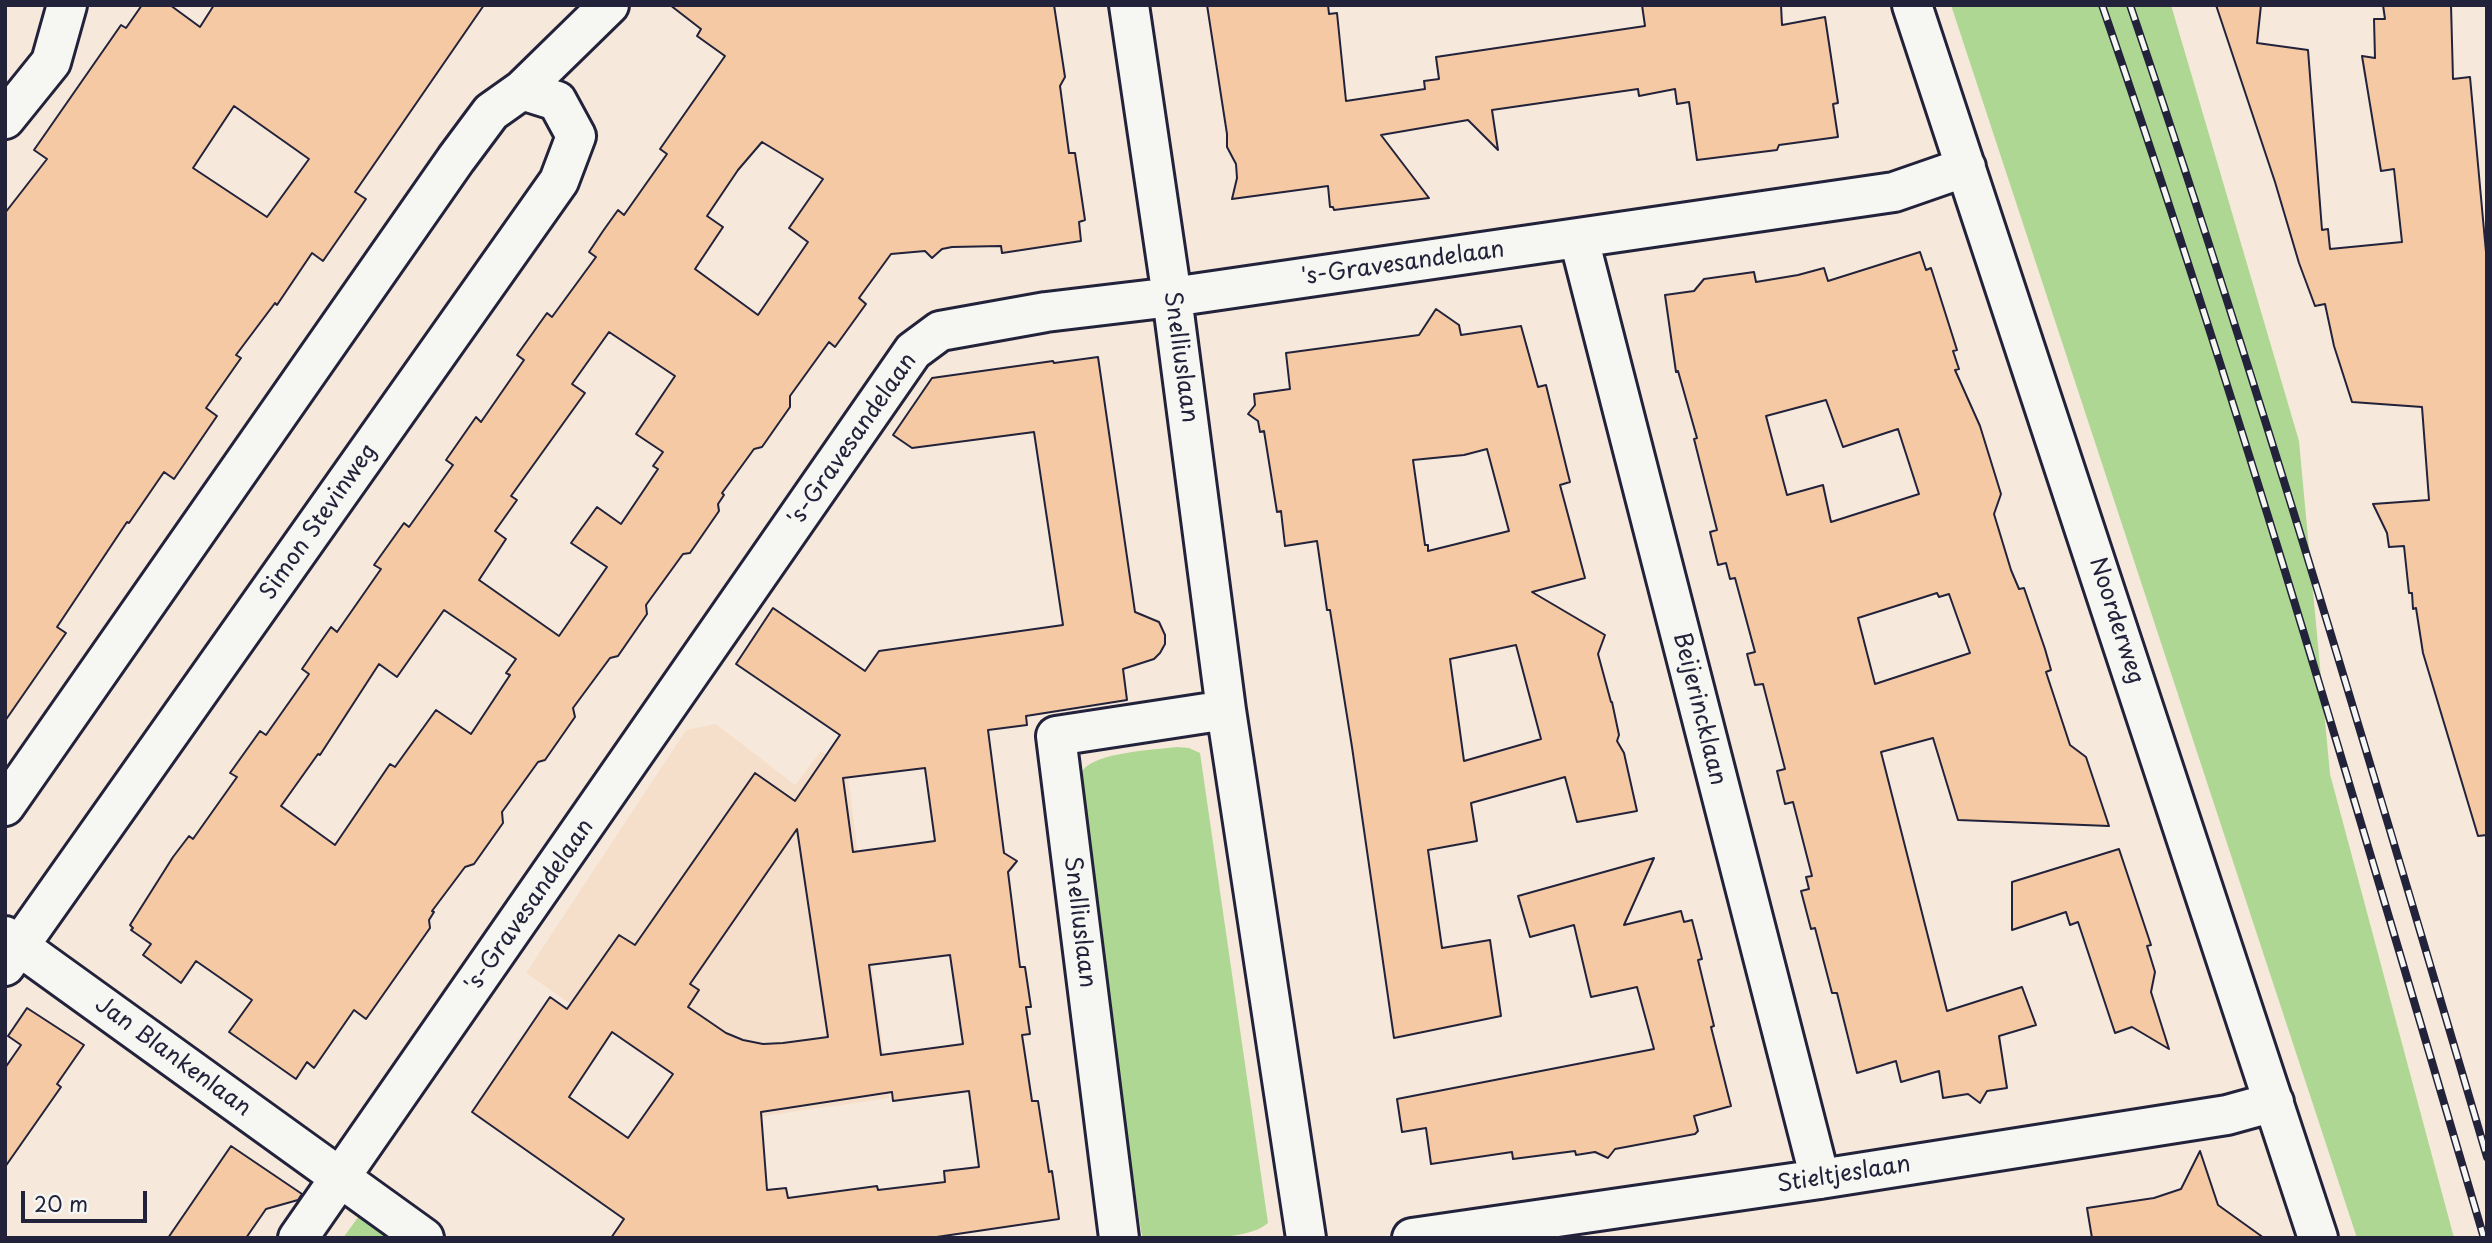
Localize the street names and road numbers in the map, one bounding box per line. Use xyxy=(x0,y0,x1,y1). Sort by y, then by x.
street label: 's-Gravesandelaan xyxy=(1300,236,1506,292)
street label: Snelliuslaan xyxy=(1157,290,1203,424)
street label: 's-Gravesandelaan xyxy=(783,348,923,532)
street label: Simon Stevinweg xyxy=(255,439,383,605)
street label: Noorderweg xyxy=(2083,554,2149,688)
street label: Beijerincklaan xyxy=(1667,630,1731,788)
street label: 's-Gravesandelaan xyxy=(460,814,600,998)
street label: Snelliuslaan xyxy=(1057,855,1101,989)
street label: Jan Blankenlaan xyxy=(89,991,257,1123)
street label: Stieltjeslaan xyxy=(1775,1151,1913,1199)

